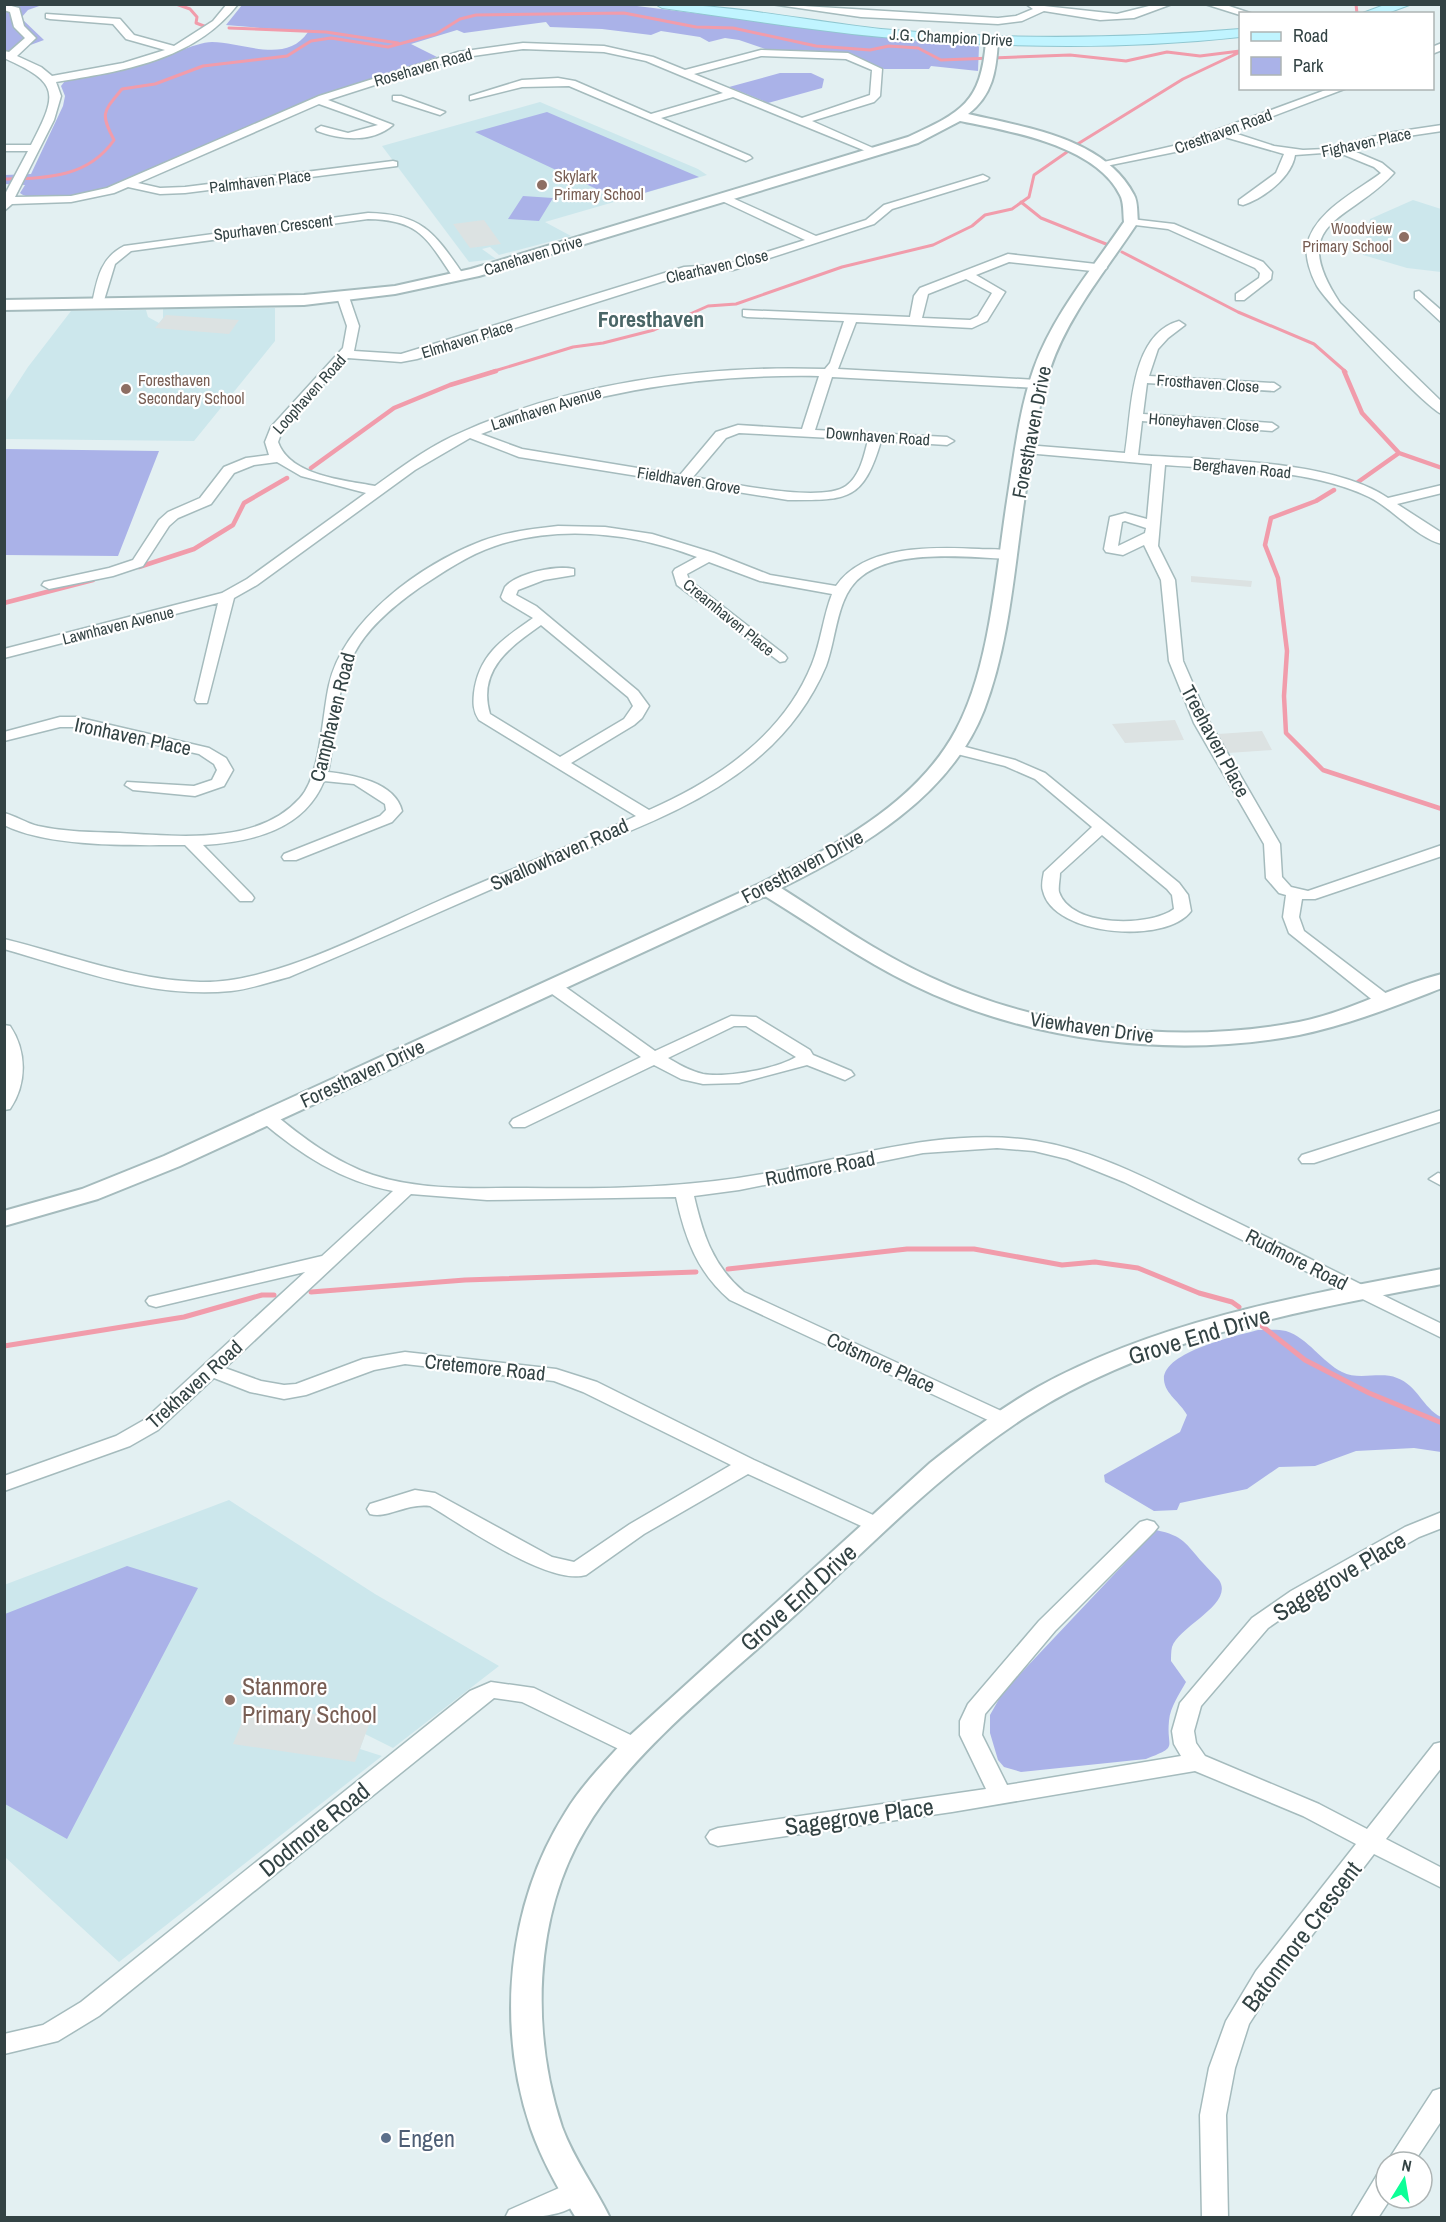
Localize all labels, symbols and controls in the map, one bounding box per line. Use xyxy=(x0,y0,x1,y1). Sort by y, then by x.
legend xyxy=(1239,12,1434,90)
street label: J.G. Champion Drive xyxy=(889,23,1013,51)
text: Road xyxy=(1293,23,1328,48)
street label: Rosehaven Road xyxy=(371,42,475,92)
text: Park xyxy=(1293,53,1324,78)
street label: Cresthaven Road xyxy=(1171,103,1275,159)
street label: Fighaven Place xyxy=(1319,122,1413,162)
street label: Palmhaven Place xyxy=(208,164,312,198)
place label: Skylark Primary School xyxy=(554,165,644,205)
marker: Skylark Primary School xyxy=(535,178,549,192)
street label: Spurhaven Crescent xyxy=(212,209,334,245)
place label: Woodview Primary School xyxy=(1302,217,1393,257)
street label: Canehaven Drive xyxy=(481,230,585,280)
marker: Woodview Primary School xyxy=(1397,230,1411,244)
street label: Clearhaven Close xyxy=(664,244,770,288)
district label: Foresthaven xyxy=(598,304,704,334)
street label: Elmhaven Place xyxy=(418,315,516,363)
street label: Loophaven Road xyxy=(267,350,351,438)
street label: Foresthaven Drive xyxy=(1005,364,1057,500)
street label: Frosthaven Close xyxy=(1156,368,1260,398)
place label: Foresthaven Secondary School xyxy=(138,369,245,409)
street label: Lawnhaven Avenue xyxy=(488,381,604,435)
marker: Foresthaven Secondary School xyxy=(119,382,133,396)
street label: Honeyhaven Close xyxy=(1148,407,1260,437)
street label: Downhaven Road xyxy=(825,421,931,451)
street label: Berghaven Road xyxy=(1192,453,1292,483)
street label: Fieldhaven Grove xyxy=(636,461,742,499)
street label: Creamhaven Place xyxy=(679,573,779,661)
street label: Lawnhaven Avenue xyxy=(60,600,176,650)
street label: Camphaven Road xyxy=(303,650,361,784)
street label: Treehaven Place xyxy=(1175,680,1257,802)
street label: Ironhaven Place xyxy=(72,710,194,762)
street label: Swallowhaven Road xyxy=(486,811,632,897)
street label: Foresthaven Drive xyxy=(736,823,868,909)
street label: Viewhaven Drive xyxy=(1028,1005,1156,1049)
street label: Foresthaven Drive xyxy=(296,1032,428,1114)
street label: Rudmore Road xyxy=(763,1144,877,1192)
street label: Rudmore Road xyxy=(1241,1222,1353,1296)
street label: Grove End Drive xyxy=(1124,1298,1274,1372)
street label: Cotsmore Place xyxy=(822,1325,940,1399)
street label: Trekhaven Road xyxy=(140,1334,248,1434)
street label: Cretemore Road xyxy=(423,1347,547,1387)
street label: Sagegrove Place xyxy=(1267,1524,1411,1628)
street label: Grove End Drive xyxy=(733,1536,863,1658)
place label: Stanmore Primary School xyxy=(242,1670,377,1730)
marker: Stanmore Primary School xyxy=(223,1693,237,1707)
street label: Dodmore Road xyxy=(252,1775,376,1883)
street label: Sagegrove Place xyxy=(783,1790,935,1842)
street label: Batonmore Crescent xyxy=(1234,1854,1368,2018)
place label: Engen xyxy=(398,2122,455,2154)
marker: Engen xyxy=(379,2131,393,2145)
north arrow xyxy=(1374,2150,1434,2210)
text: N xyxy=(1400,2154,1414,2177)

